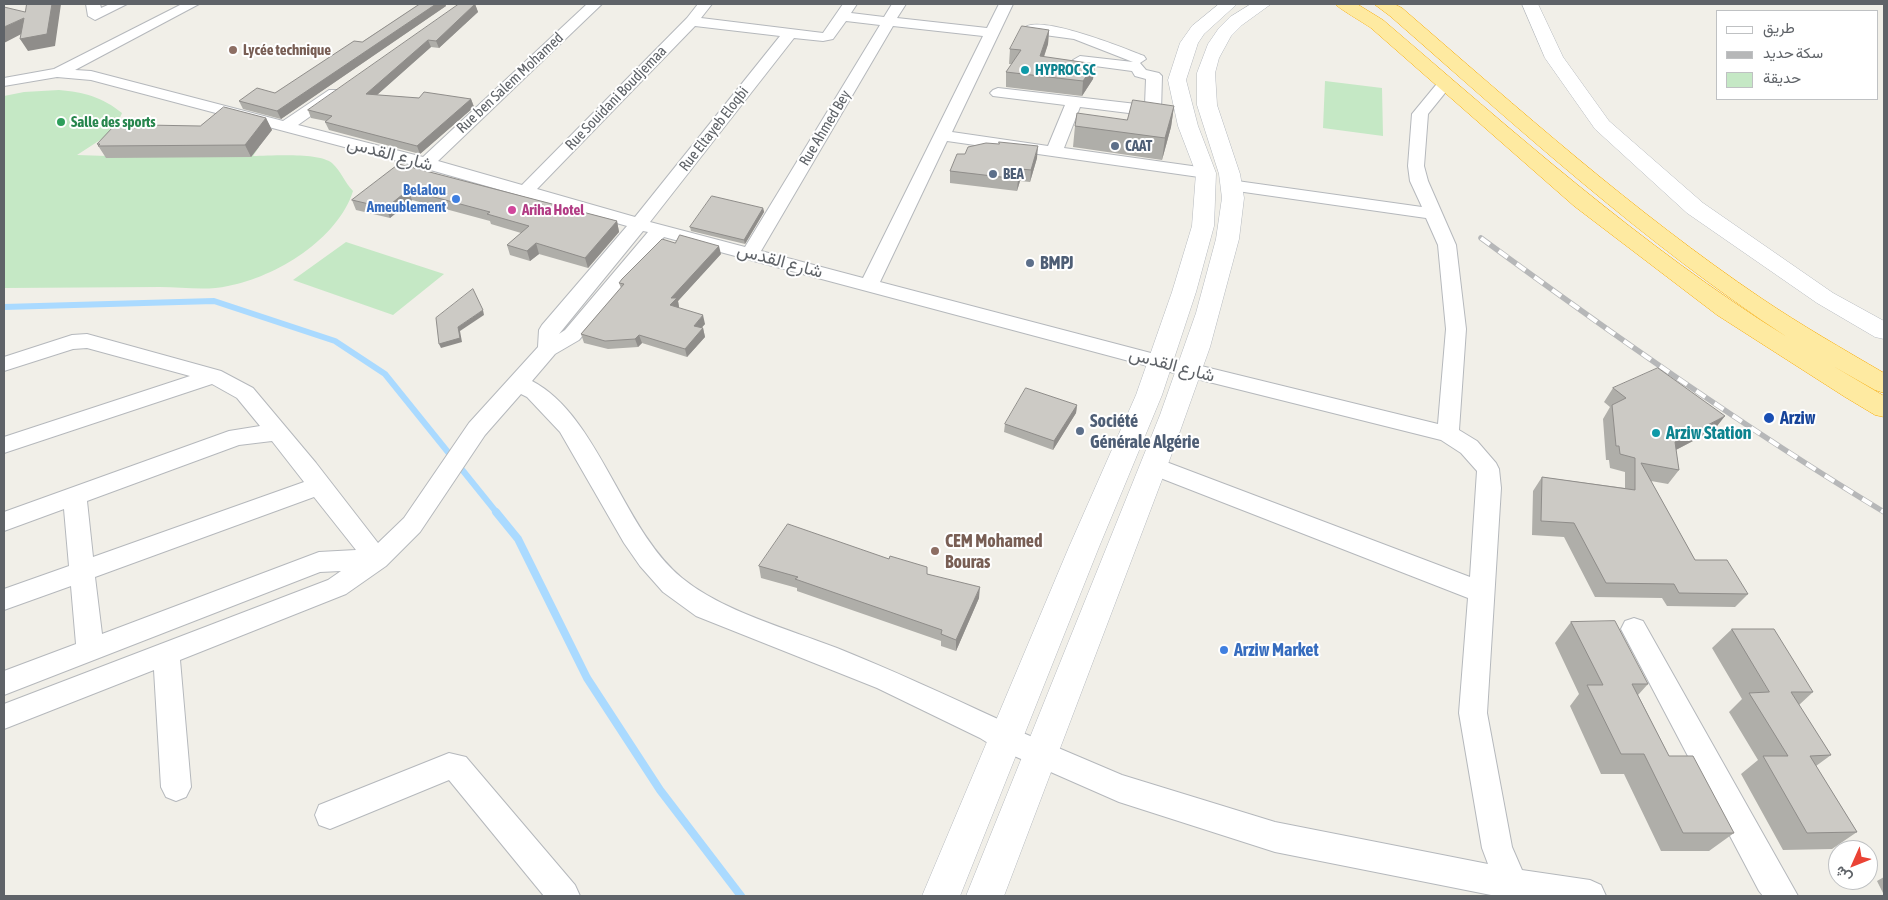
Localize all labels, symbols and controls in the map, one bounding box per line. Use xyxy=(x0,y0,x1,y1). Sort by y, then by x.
legend xyxy=(1716,10,1878,100)
text: طريق xyxy=(1763,19,1795,36)
street label: Rue ben Salem Mohamed xyxy=(453,29,567,137)
place label: Lycée technique xyxy=(243,41,331,59)
street label: Rue Souidani Boudjemaa xyxy=(562,42,670,154)
marker: Lycée technique xyxy=(227,44,239,56)
text: سكة حديد xyxy=(1763,44,1823,61)
place label: HYPROC SC xyxy=(1035,61,1096,79)
marker: HYPROC SC xyxy=(1019,64,1031,76)
text: حديقة xyxy=(1763,69,1801,86)
street label: Rue Eltayeb Eloqbi xyxy=(675,83,753,175)
street label: Rue Ahmed Bey xyxy=(795,87,855,169)
place label: Salle des sports xyxy=(71,113,156,131)
marker: Salle des sports xyxy=(55,116,67,128)
street label: شارع القدس xyxy=(345,132,435,176)
place label: CAAT xyxy=(1125,137,1152,155)
marker: CAAT xyxy=(1109,140,1121,152)
place label: BEA xyxy=(1003,165,1024,183)
marker: BEA xyxy=(987,168,999,180)
place label: Belalou Ameublement xyxy=(367,181,446,216)
marker: Belalou Ameublement xyxy=(450,193,462,205)
place label: Ariha Hotel xyxy=(522,201,584,219)
marker: Ariha Hotel xyxy=(506,204,518,216)
street label: شارع القدس xyxy=(735,239,825,283)
place label: BMPJ xyxy=(1040,252,1074,274)
marker: BMPJ xyxy=(1024,257,1036,269)
street label: شارع القدس xyxy=(1127,343,1217,387)
place label: Arziw xyxy=(1780,407,1815,429)
place label: Société Générale Algérie xyxy=(1090,410,1200,452)
marker: Arziw xyxy=(1762,411,1776,425)
place label: Arziw Station xyxy=(1666,422,1752,444)
marker: Société Générale Algérie xyxy=(1074,425,1086,437)
marker: Arziw Station xyxy=(1650,427,1662,439)
place label: CEM Mohamed Bouras xyxy=(945,530,1042,572)
marker: CEM Mohamed Bouras xyxy=(929,545,941,557)
place label: Arziw Market xyxy=(1234,639,1319,661)
marker: Arziw Market xyxy=(1218,644,1230,656)
north arrow xyxy=(1828,840,1878,890)
text: ش xyxy=(1831,863,1855,886)

